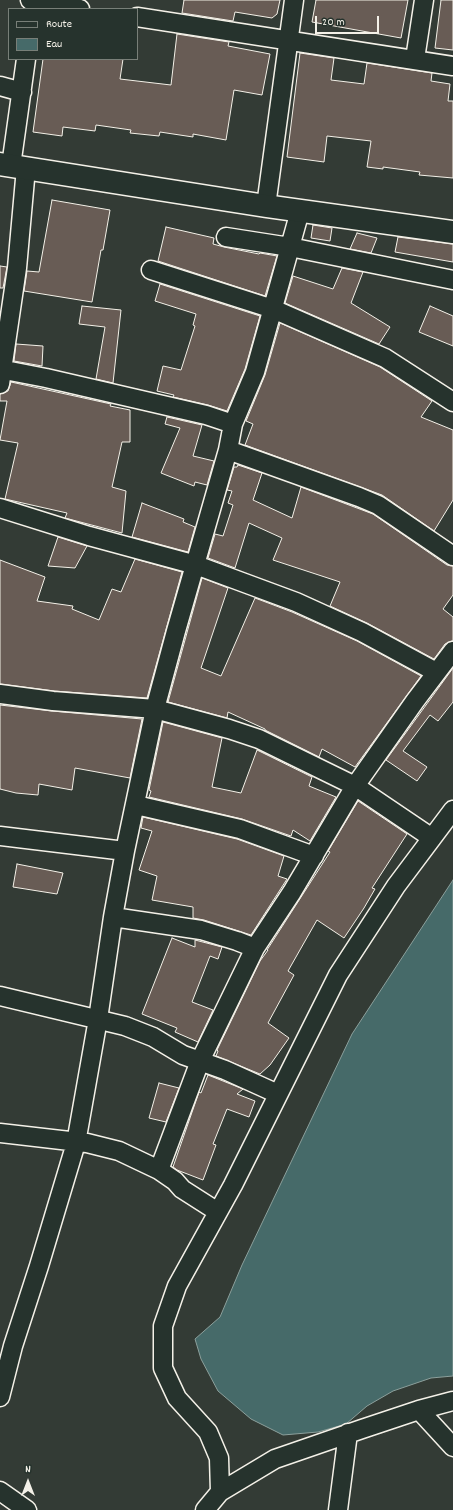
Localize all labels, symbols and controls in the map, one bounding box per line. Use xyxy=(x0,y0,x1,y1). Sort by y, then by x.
legend xyxy=(8,8,138,60)
scale bar xyxy=(317,8,381,34)
text: 20 m xyxy=(322,14,345,31)
text: Route xyxy=(46,16,72,33)
text: Eau xyxy=(46,36,62,53)
north arrow xyxy=(8,1462,48,1502)
text: N xyxy=(25,1462,31,1478)

